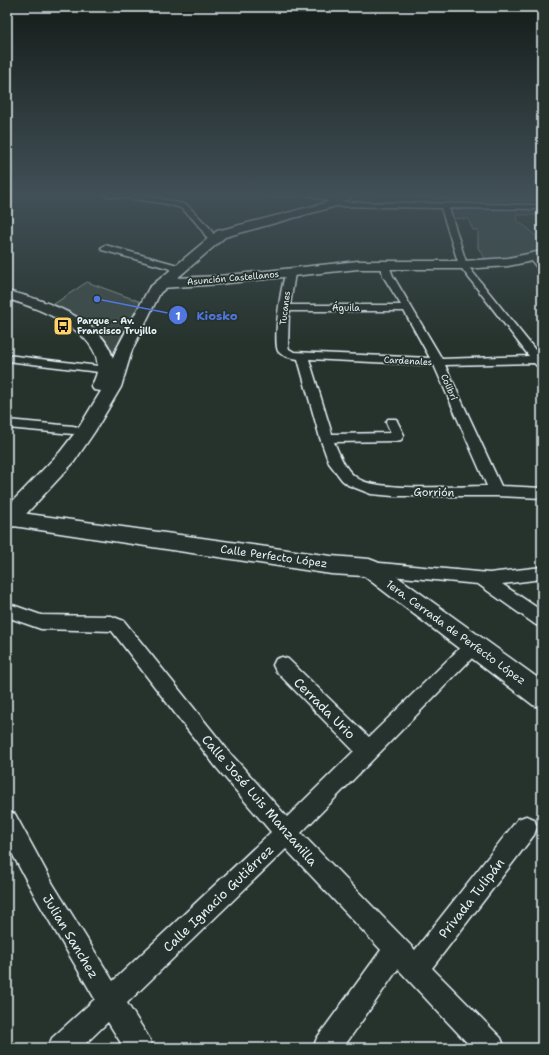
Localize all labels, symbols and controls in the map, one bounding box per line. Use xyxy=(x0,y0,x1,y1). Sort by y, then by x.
street label: Asunción Castellanos xyxy=(187,268,279,288)
street label: Tucanes xyxy=(277,290,293,326)
street label: Águila xyxy=(332,301,360,314)
callout: Kiosko xyxy=(168,303,245,327)
text: 1 xyxy=(175,308,181,324)
text: Kiosko xyxy=(196,308,238,324)
bus stop icon: Parque - Av. Francisco Trujillo xyxy=(52,315,74,337)
place label: Parque - Av. Francisco Trujillo xyxy=(77,315,157,337)
street label: Cardenales xyxy=(383,354,433,368)
street label: Colibrí xyxy=(438,372,460,402)
street label: Gorrión xyxy=(413,485,455,500)
street label: Calle Perfecto López xyxy=(219,542,328,571)
street label: 1era. Cerrada de Perfecto López xyxy=(383,577,529,688)
street label: Cerrada Urio xyxy=(290,674,359,743)
street label: Calle José Luis Manzanilla xyxy=(198,731,321,869)
street label: Calle Ignacio Gutiérrez xyxy=(159,841,277,956)
street label: Privada Tulipán xyxy=(435,855,508,942)
street label: Julian Sanchez xyxy=(39,891,102,982)

